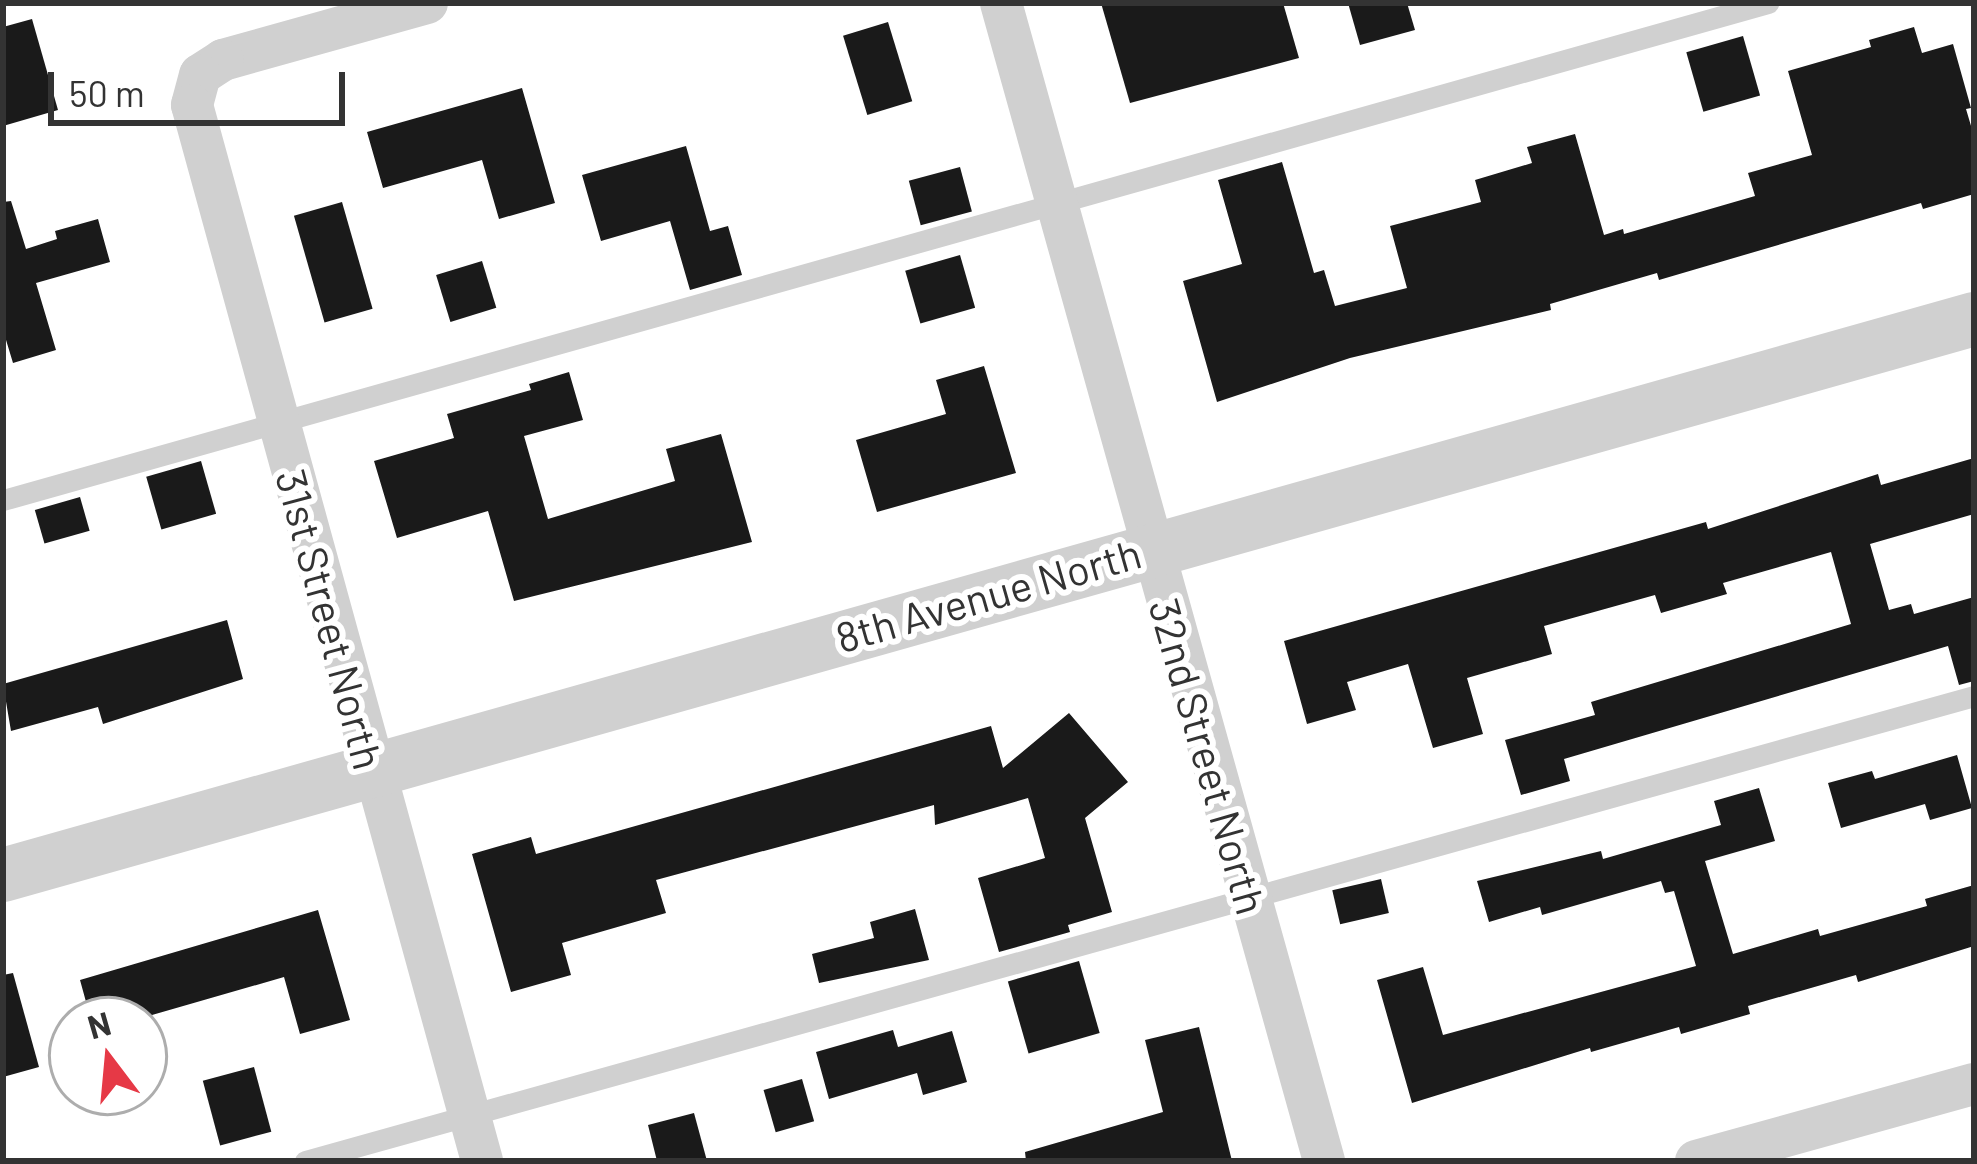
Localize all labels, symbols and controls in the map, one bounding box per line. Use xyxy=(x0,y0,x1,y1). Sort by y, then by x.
scale bar xyxy=(54,48,351,122)
text: 50 m xyxy=(69,71,145,114)
street label: 31st Street North xyxy=(267,464,395,774)
street label: 8th Avenue North xyxy=(830,526,1146,662)
street label: 32nd Street North xyxy=(1140,592,1278,920)
north arrow xyxy=(48,996,168,1116)
text: N xyxy=(83,1002,115,1047)

